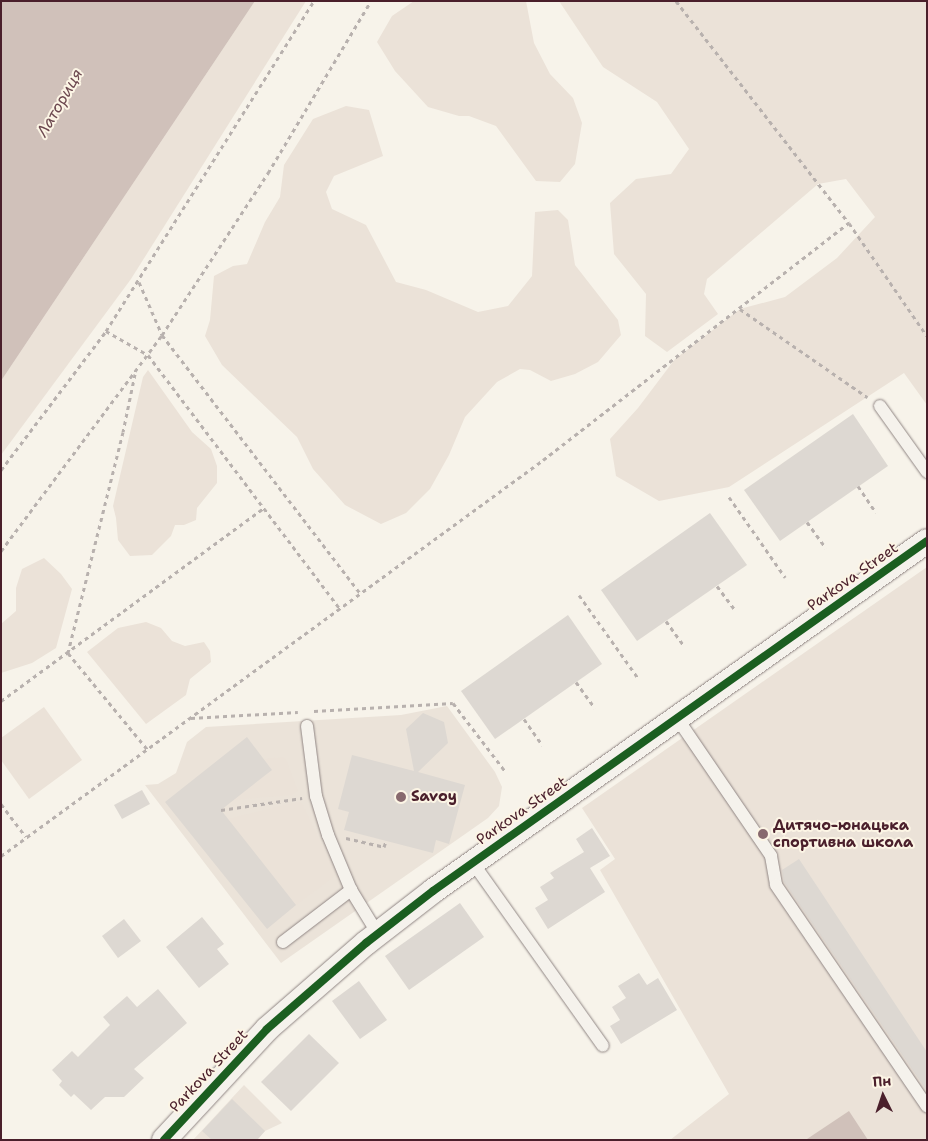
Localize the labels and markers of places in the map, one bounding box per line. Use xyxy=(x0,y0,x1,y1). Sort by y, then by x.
place label: Savoy xyxy=(411,788,457,806)
marker: Savoy xyxy=(395,791,407,803)
place label: Дитячо-юнацька спортивна школа xyxy=(773,816,913,851)
marker: Дитячо-юнацька спортивна школа xyxy=(757,828,769,840)

